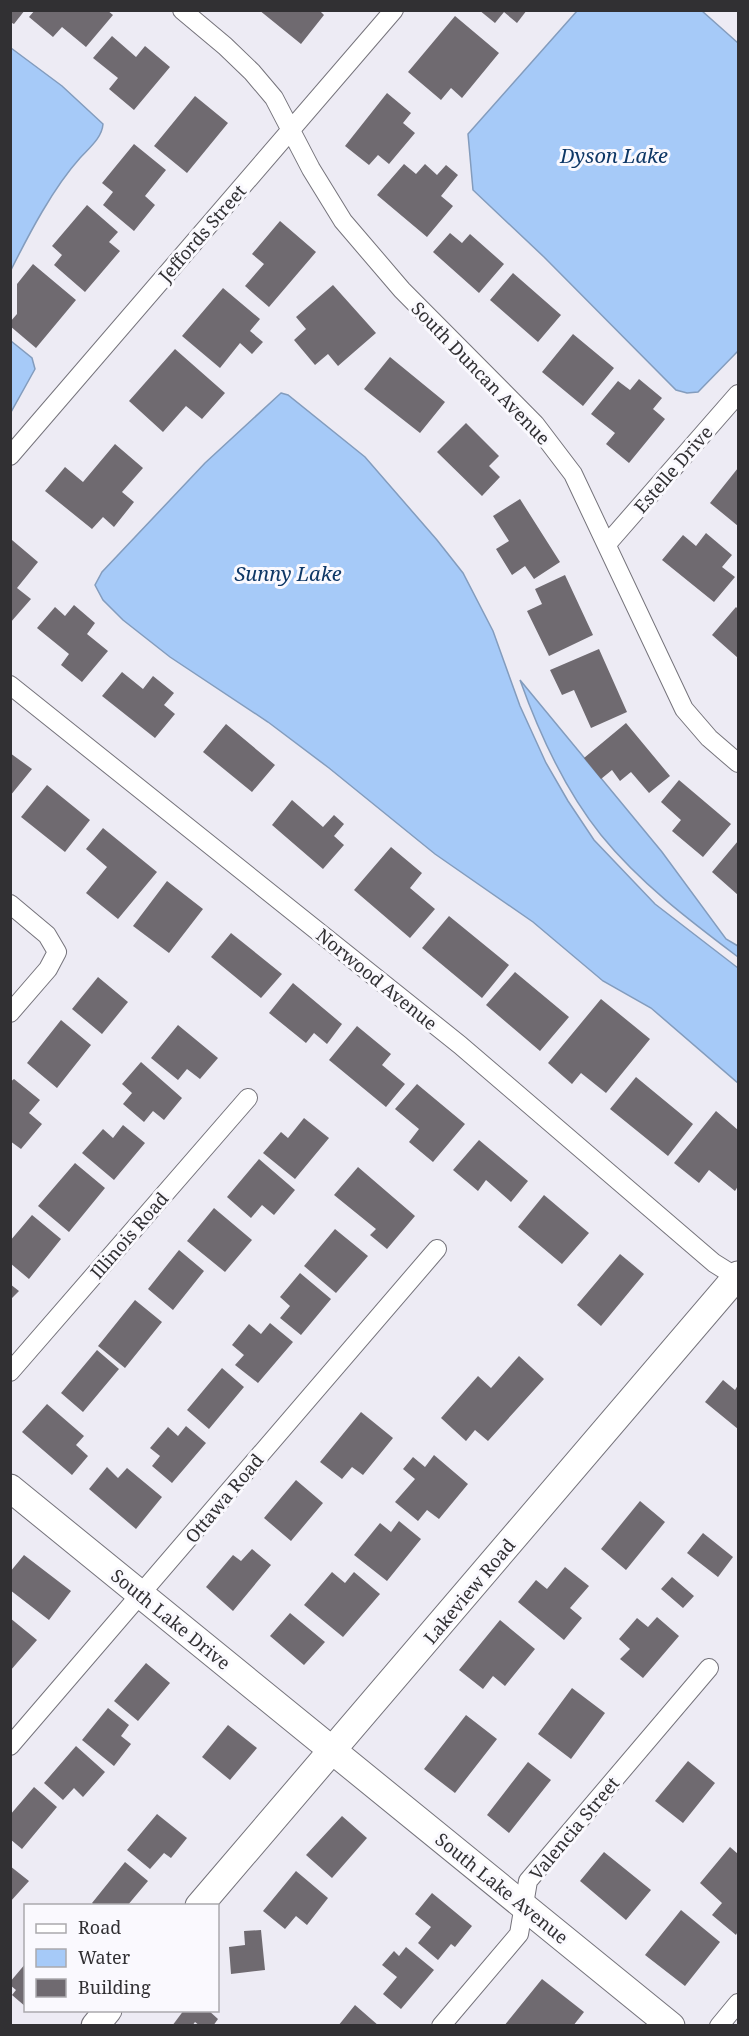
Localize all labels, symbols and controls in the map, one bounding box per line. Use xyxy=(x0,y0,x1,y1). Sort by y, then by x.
water label: Dyson Lake xyxy=(559,142,668,169)
street label: Jeffords Street xyxy=(152,179,251,288)
street label: South Duncan Avenue xyxy=(406,296,556,450)
street label: Estelle Drive xyxy=(628,420,718,518)
water label: Sunny Lake xyxy=(234,560,342,587)
street label: Norwood Avenue xyxy=(312,923,442,1035)
street label: Illinois Road xyxy=(85,1187,173,1283)
street label: Ottawa Road xyxy=(179,1448,269,1548)
street label: Lakeview Road xyxy=(418,1533,520,1649)
street label: South Lake Drive xyxy=(106,1563,236,1675)
street label: Valencia Street xyxy=(524,1771,624,1885)
street label: South Lake Avenue xyxy=(431,1827,573,1949)
legend xyxy=(24,1904,219,2012)
text: Road xyxy=(78,1915,121,1939)
text: Water xyxy=(78,1945,131,1969)
text: Building xyxy=(78,1975,151,1999)

